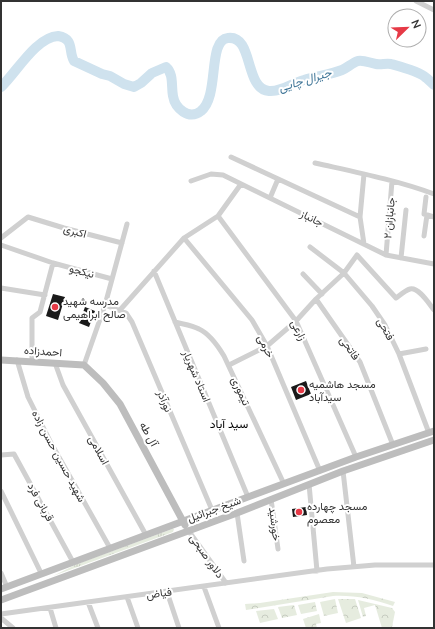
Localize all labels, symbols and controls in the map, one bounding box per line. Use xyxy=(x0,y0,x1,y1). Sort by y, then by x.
north arrow xyxy=(387,8,427,48)
text: N xyxy=(407,18,424,31)
water label: جیرال چایی xyxy=(277,64,334,96)
street label: جانبازان ۲ xyxy=(380,197,399,239)
street label: جانباز xyxy=(297,206,326,230)
street label: اکبری xyxy=(62,221,88,242)
street label: نیکجو xyxy=(68,261,96,282)
place label: مدرسه شهید صالح ابراهیمی xyxy=(63,294,126,322)
marker: مدرسه شهید صالح ابراهیمی xyxy=(50,302,60,312)
street label: فتحی xyxy=(373,315,398,343)
street label: زارعی xyxy=(287,317,310,343)
street label: خرمی xyxy=(253,332,278,360)
street label: فاتحی xyxy=(336,333,363,363)
street label: احمدزاده xyxy=(23,343,62,360)
street label: استاد شهریار xyxy=(179,347,214,404)
street label: تیموری xyxy=(227,374,254,409)
place label: مسجد هاشمیه سیدآباد xyxy=(309,377,376,405)
marker: مسجد هاشمیه سیدآباد xyxy=(296,385,306,395)
street label: نورآذر xyxy=(153,387,176,415)
street label: شهید حسین حسن زاده xyxy=(28,408,89,505)
district label: سید آباد xyxy=(210,416,248,432)
street label: آل طه xyxy=(136,419,162,451)
street label: اسلامی xyxy=(84,433,113,467)
street label: قربانی فرد xyxy=(24,480,57,524)
street label: شیخ جبرائیل xyxy=(185,493,243,526)
place label: مسجد چهارده معصوم xyxy=(307,499,367,527)
street label: خورشید xyxy=(265,506,284,542)
marker: مسجد چهارده معصوم xyxy=(294,507,304,517)
street label: دلاور صبحی xyxy=(186,531,227,581)
street label: فیاض xyxy=(145,584,173,603)

